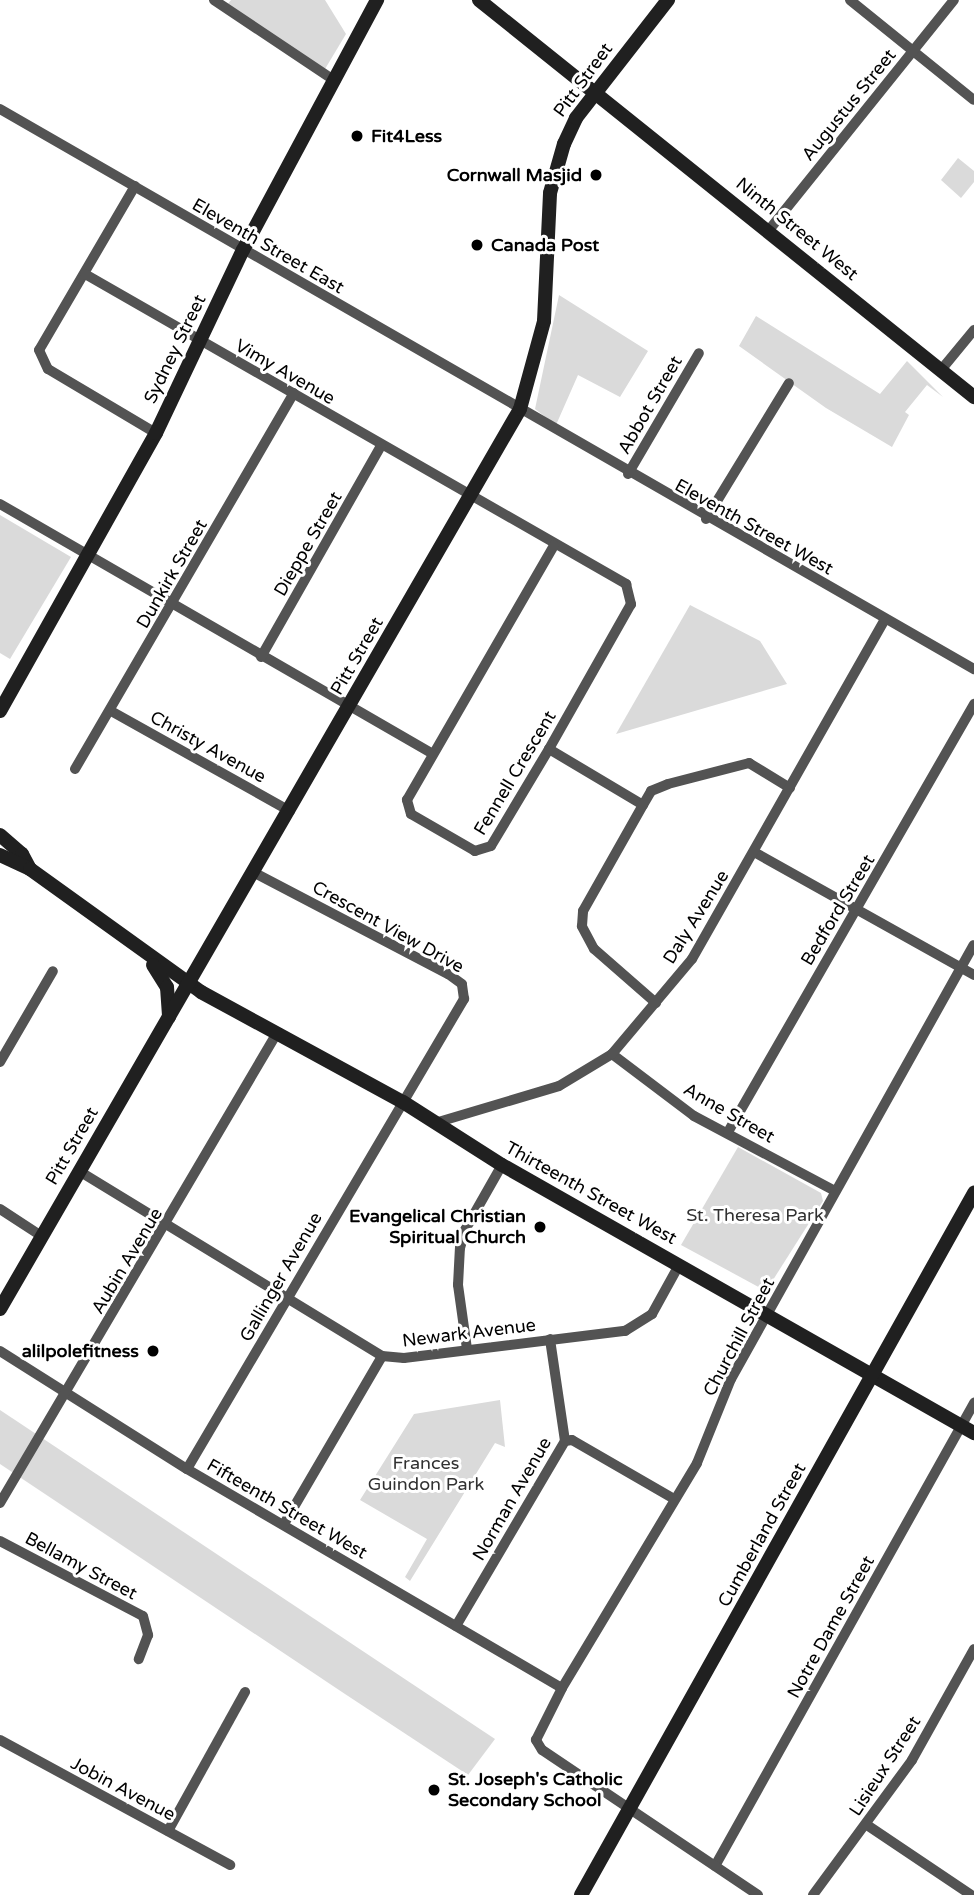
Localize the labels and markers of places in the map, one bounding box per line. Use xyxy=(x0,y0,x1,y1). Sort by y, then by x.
place label: Fit4Less xyxy=(371,125,442,147)
marker: Fit4Less xyxy=(349,128,365,144)
place label: Cornwall Masjid xyxy=(447,164,582,186)
marker: Cornwall Masjid xyxy=(588,167,604,183)
place label: Canada Post xyxy=(491,234,599,256)
marker: Canada Post xyxy=(469,237,485,253)
place label: Evangelical Christian Spiritual Church xyxy=(349,1206,526,1248)
marker: Evangelical Christian Spiritual Church xyxy=(532,1219,548,1235)
place label: alilpolefitness xyxy=(22,1340,139,1362)
marker: alilpolefitness xyxy=(145,1343,161,1359)
place label: St. Joseph's Catholic Secondary School xyxy=(448,1769,622,1812)
marker: St. Joseph's Catholic Secondary School xyxy=(426,1782,442,1798)

